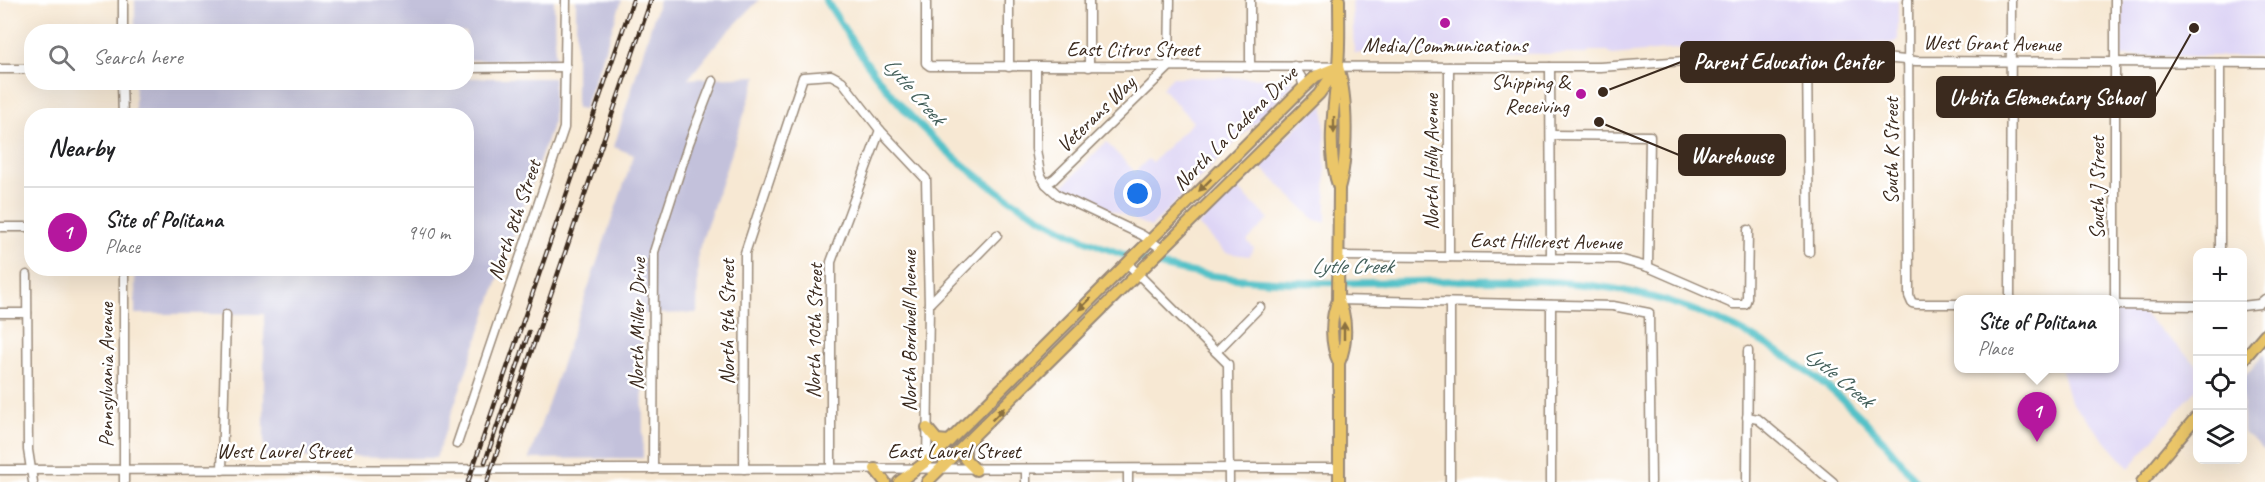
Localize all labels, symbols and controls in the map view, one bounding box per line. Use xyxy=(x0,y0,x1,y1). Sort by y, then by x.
marker: Media/Communications xyxy=(1438,16,1452,30)
search box xyxy=(24,24,474,90)
street label: West Grant Avenue xyxy=(1923,29,2062,57)
place label: Media/Communications xyxy=(1363,32,1529,58)
street label: East Citrus Street xyxy=(1066,36,1202,62)
icon: search xyxy=(45,41,78,74)
callout: Parent Education Center xyxy=(1681,42,1894,82)
text: Search here xyxy=(93,43,183,71)
text: Parent Education Center xyxy=(1693,48,1886,76)
water label: Lytle Creek xyxy=(877,51,954,133)
street label: North La Cadena Drive xyxy=(1167,59,1304,196)
street label: Veterans Way xyxy=(1051,69,1142,158)
place label: Shipping & Receiving xyxy=(1491,69,1571,119)
callout: Urbita Elementary School xyxy=(1937,77,2155,117)
text: Urbita Elementary School xyxy=(1949,84,2147,112)
marker: Shipping & Receiving xyxy=(1574,87,1588,101)
street label: North Holly Avenue xyxy=(1418,93,1444,230)
street label: South K Street xyxy=(1878,95,1904,205)
one-way arrow xyxy=(1329,115,1339,134)
text: Nearby xyxy=(48,131,113,164)
street label: South J Street xyxy=(2084,134,2110,240)
callout: Warehouse xyxy=(1679,135,1785,175)
text: Warehouse xyxy=(1691,142,1775,170)
street label: North 8th Street xyxy=(481,155,547,284)
one-way arrow xyxy=(1198,178,1212,192)
your location xyxy=(1123,179,1152,208)
text: Site of Politana xyxy=(105,206,223,234)
text: 1 xyxy=(63,220,72,245)
text: 940 m xyxy=(407,220,450,245)
street label: East Hillcrest Avenue xyxy=(1470,227,1623,255)
text: Place xyxy=(105,234,140,259)
map controls xyxy=(2193,248,2247,464)
button: + xyxy=(2193,248,2247,302)
street label: North Bordwell Avenue xyxy=(896,249,922,412)
water label: Lytle Creek xyxy=(1312,252,1396,280)
street label: North Miller Drive xyxy=(623,256,651,390)
street label: North 9th Street xyxy=(714,257,740,385)
street label: North 10th Street xyxy=(800,261,828,399)
popup xyxy=(1954,295,2119,373)
one-way arrow xyxy=(1079,297,1093,311)
street label: Pennsylvania Avenue xyxy=(93,302,119,447)
button: − xyxy=(2193,302,2247,356)
text: Site of Politana xyxy=(1978,308,2095,336)
one-way arrow xyxy=(1339,322,1349,341)
text: Place xyxy=(1978,336,2013,361)
water label: Lytle Creek xyxy=(1799,340,1882,416)
button: locate xyxy=(2193,356,2247,410)
pin: 1 xyxy=(2018,392,2056,442)
one-way arrow xyxy=(990,407,1005,421)
button: layers xyxy=(2193,410,2247,464)
street label: West Laurel Street xyxy=(216,438,354,464)
street label: East Laurel Street xyxy=(887,438,1023,464)

